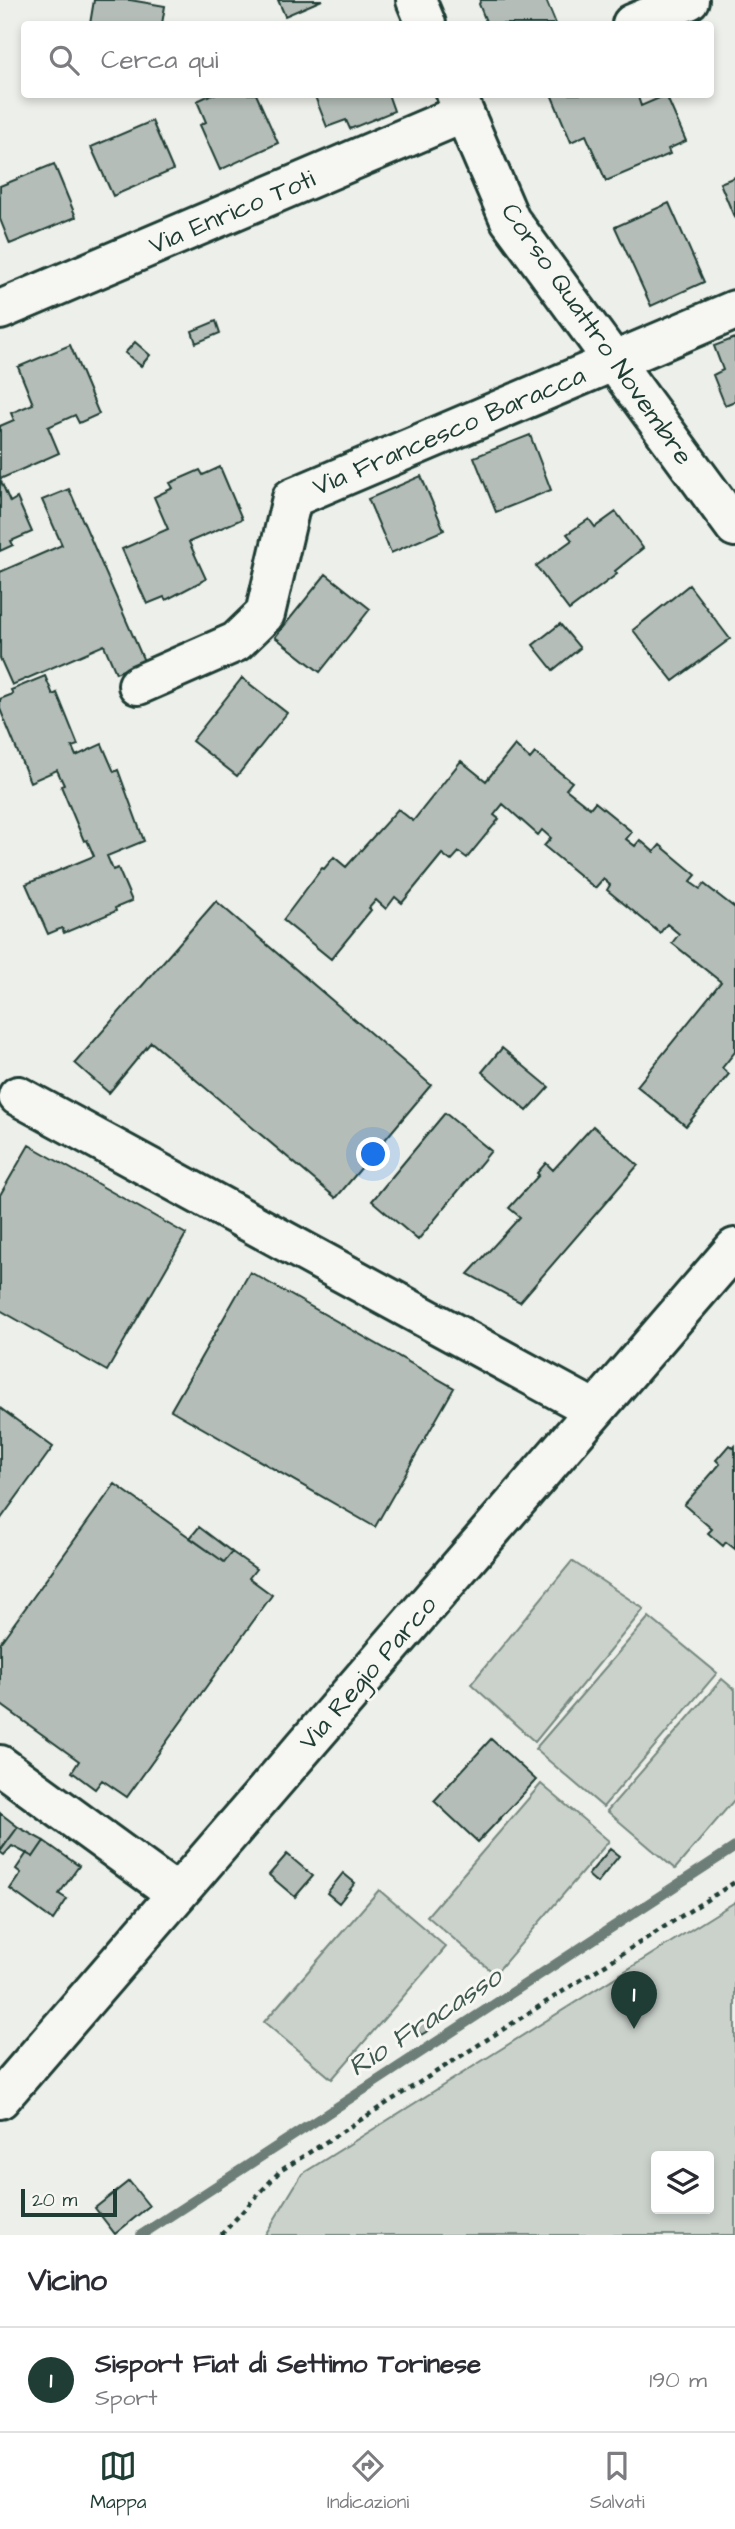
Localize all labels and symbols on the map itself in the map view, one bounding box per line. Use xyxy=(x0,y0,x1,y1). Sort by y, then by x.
street label: Via Enrico Toti xyxy=(143,161,321,263)
street label: Corso Quattro Novembre xyxy=(493,196,701,472)
street label: Via Francesco Baracca xyxy=(307,357,591,505)
your location xyxy=(356,1137,390,1171)
street label: Via Regio Parco xyxy=(291,1588,447,1759)
water label: Rio Fracasso xyxy=(341,1956,511,2086)
pin: 1 xyxy=(611,1971,657,2029)
scale bar xyxy=(21,2186,117,2218)

